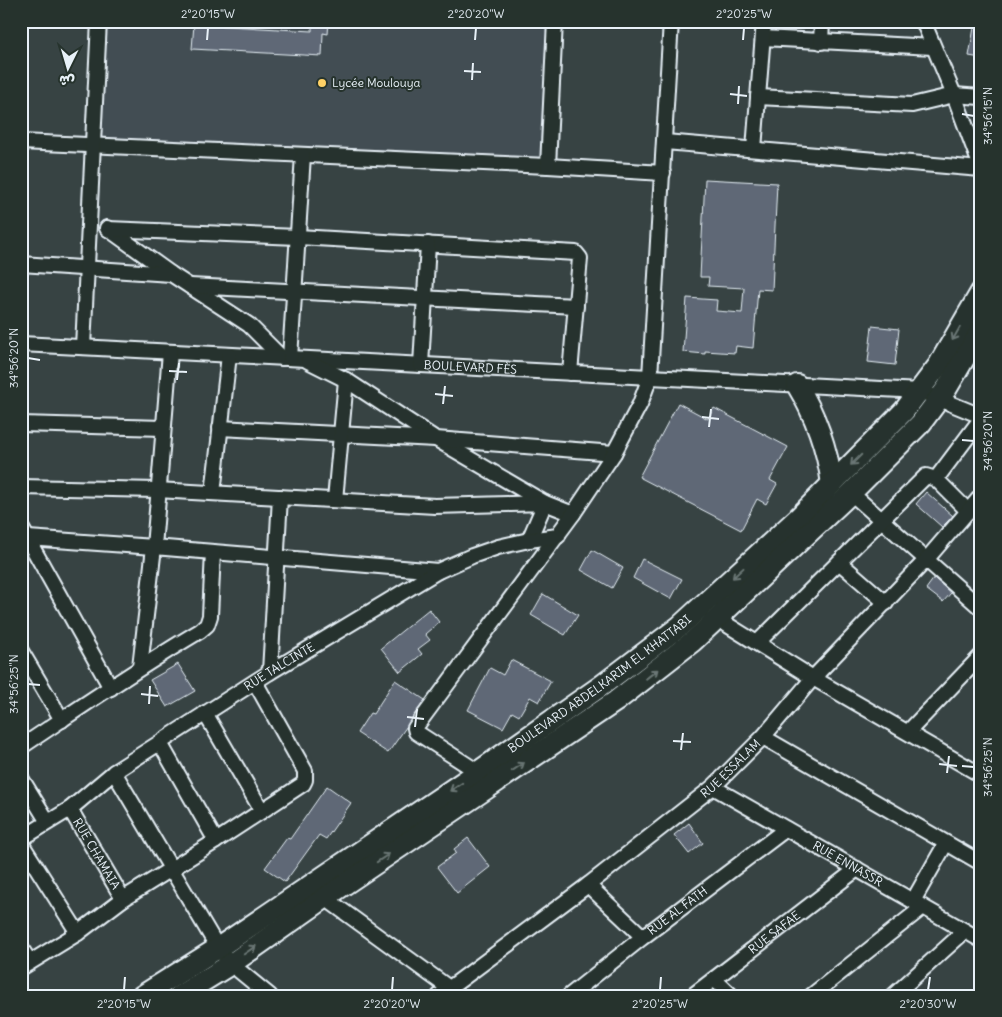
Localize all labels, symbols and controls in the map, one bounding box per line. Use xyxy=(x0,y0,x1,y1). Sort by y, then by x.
text: 2°20'15"W xyxy=(181,6,235,21)
text: 2°20'20"W xyxy=(448,6,504,21)
text: 2°20'25"W xyxy=(716,6,772,21)
north arrow xyxy=(42,42,92,92)
text: ش xyxy=(58,71,75,91)
place label: Lycée Moulouya xyxy=(332,75,420,90)
marker: Lycée Moulouya xyxy=(316,77,328,89)
text: 34°56'15"N xyxy=(980,87,995,145)
one-way arrow xyxy=(951,326,961,340)
text: 34°56'20"N xyxy=(6,328,21,388)
street label: BOULEVARD FÈS xyxy=(423,357,518,377)
text: 34°56'20"N xyxy=(980,411,995,471)
one-way arrow xyxy=(849,454,862,466)
one-way arrow xyxy=(732,567,745,579)
street label: BOULEVARD ABDELKARIM EL KHATTABI xyxy=(505,612,694,756)
street label: RUE TALCINTE xyxy=(241,639,317,694)
text: 34°56'25"N xyxy=(6,654,21,714)
one-way arrow xyxy=(645,669,658,680)
street label: RUE ESSALAM xyxy=(697,736,763,801)
text: 34°56'25"N xyxy=(980,737,995,797)
one-way arrow xyxy=(511,762,525,772)
one-way arrow xyxy=(449,782,463,792)
street label: RUE CHAMAIA xyxy=(70,815,124,892)
street label: RUE ENNASSR xyxy=(810,838,886,889)
one-way arrow xyxy=(376,853,390,863)
street label: RUE AL FATH xyxy=(644,883,711,938)
street label: RUE SAFAE xyxy=(745,908,803,957)
one-way arrow xyxy=(242,945,256,955)
text: 2°20'15"W xyxy=(97,996,151,1011)
text: 2°20'20"W xyxy=(364,996,420,1011)
text: 2°20'25"W xyxy=(632,996,688,1011)
text: 2°20'30"W xyxy=(899,996,957,1011)

